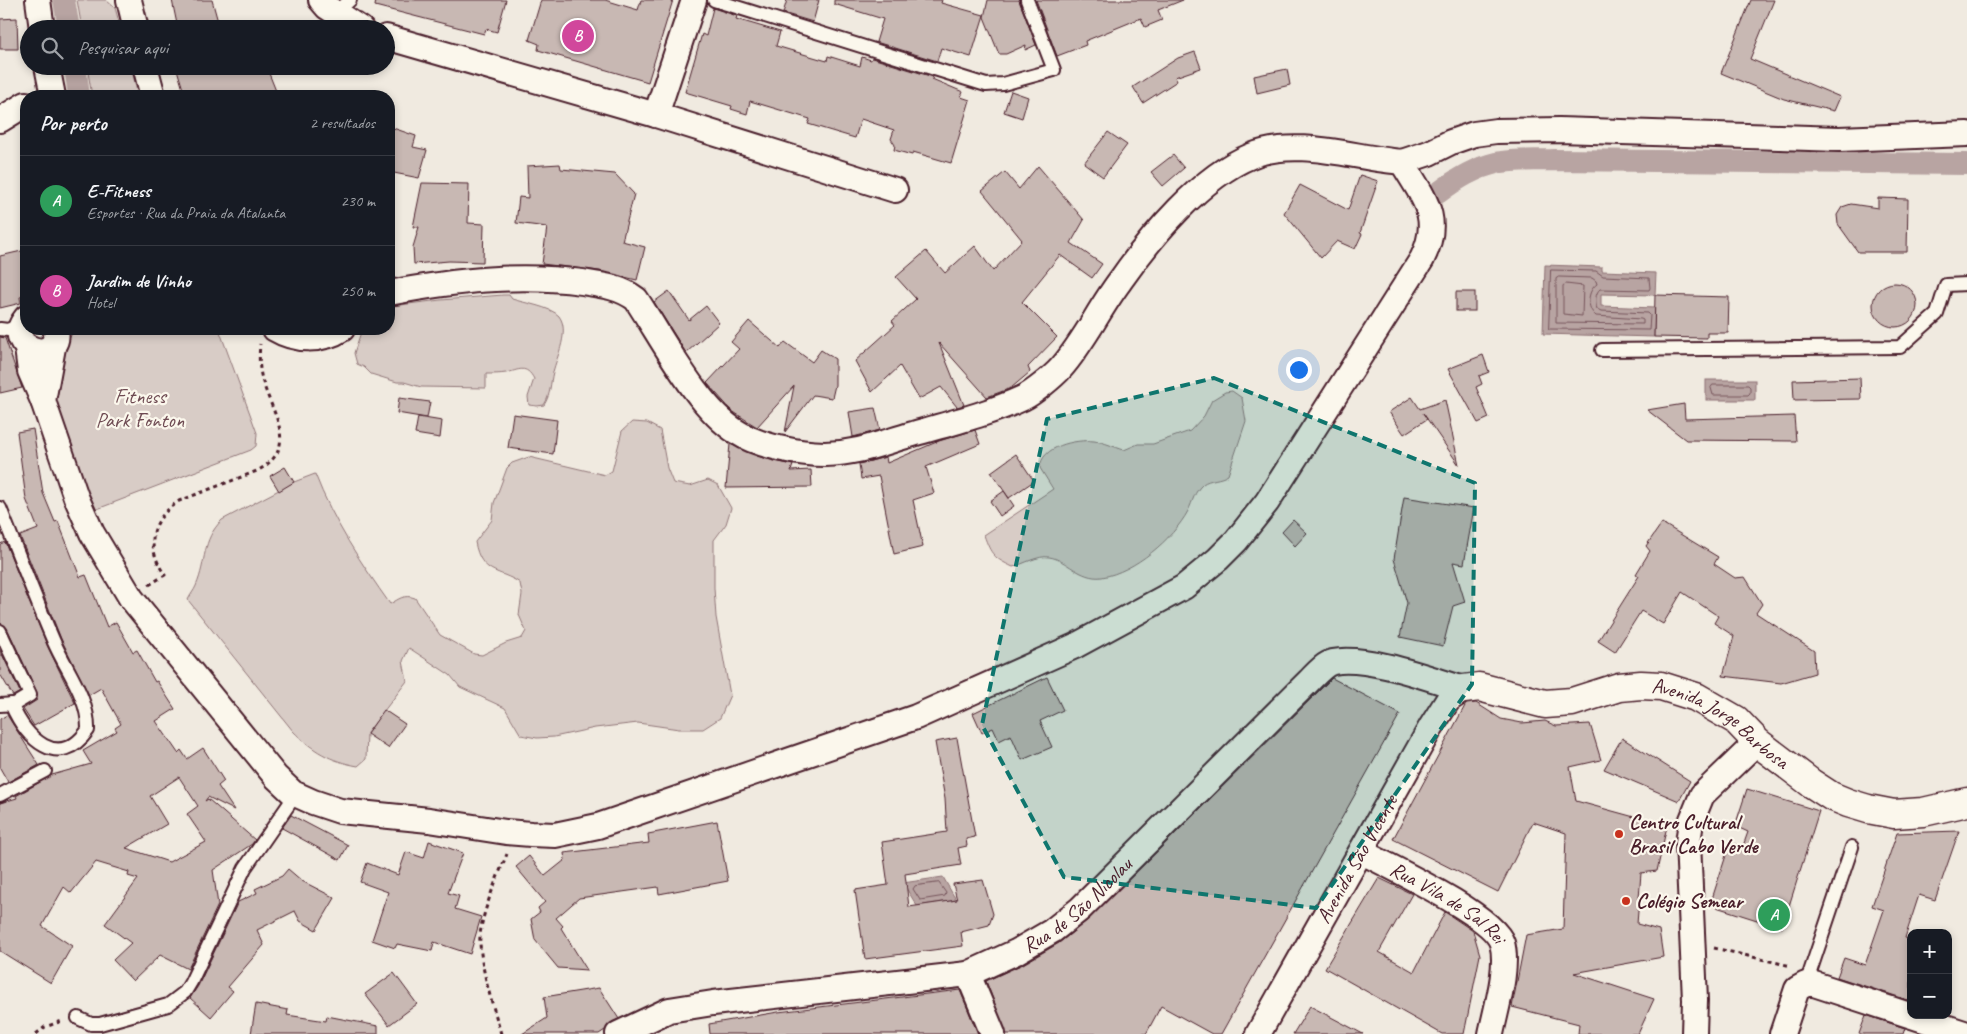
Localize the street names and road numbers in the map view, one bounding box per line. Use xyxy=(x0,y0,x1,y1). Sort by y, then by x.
street label: Avenida Jorge Barbosa xyxy=(1651,673,1795,775)
street label: Avenida São Vicente xyxy=(1310,788,1404,928)
street label: Rua de São Nicolau xyxy=(1018,851,1138,958)
street label: Rua Vila de Sal Rei xyxy=(1386,856,1514,950)

